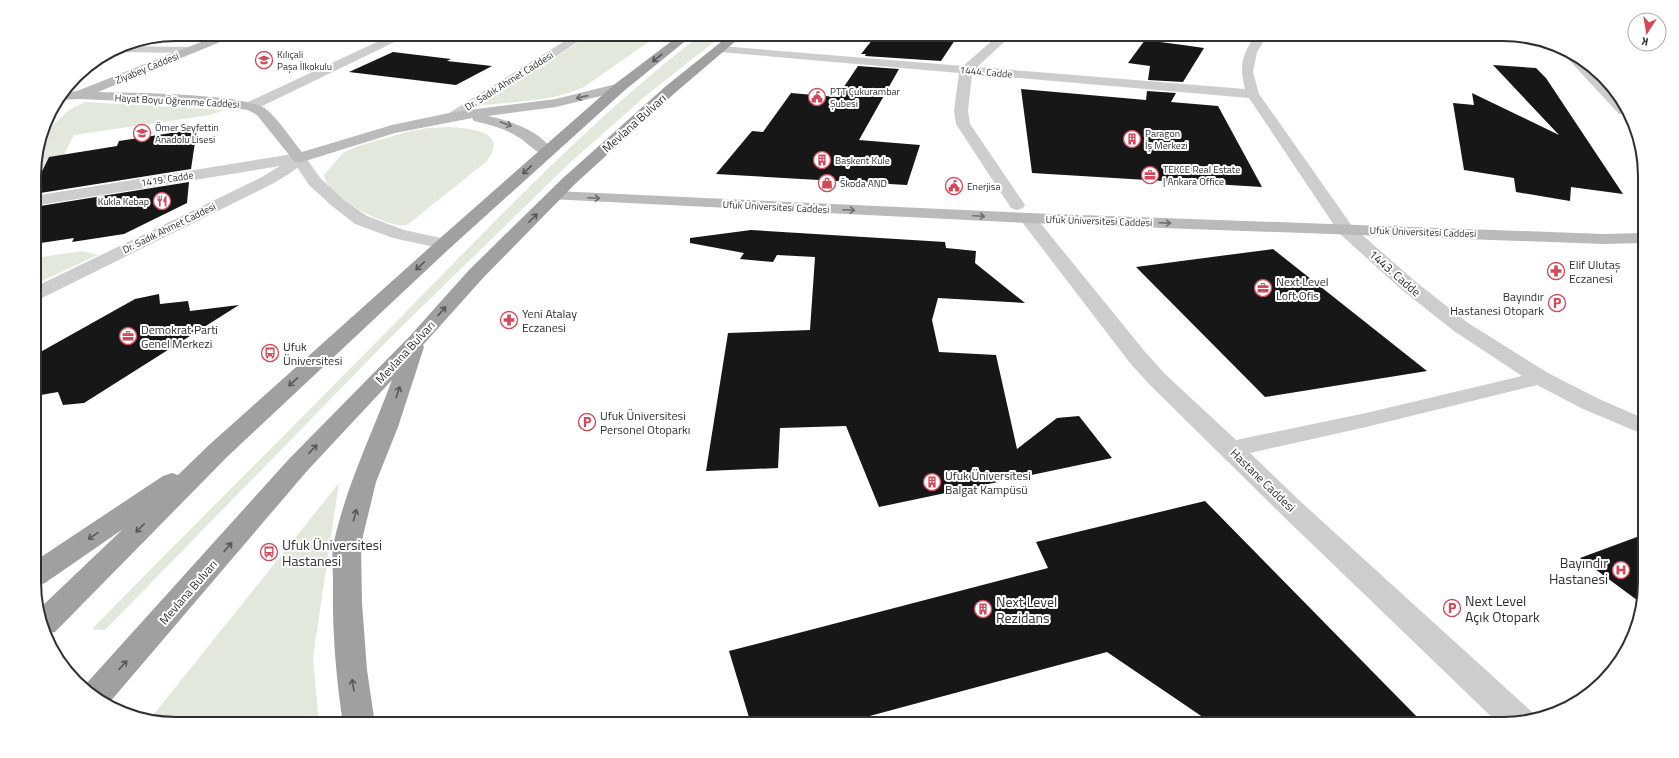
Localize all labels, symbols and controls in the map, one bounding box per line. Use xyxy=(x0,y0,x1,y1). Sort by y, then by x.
north arrow xyxy=(1627,12,1667,52)
text: K xyxy=(1640,33,1650,50)
place label: Kılıçali Paşa İlkokulu xyxy=(277,47,332,74)
street label: Ziyabey Caddesi xyxy=(113,48,181,88)
street label: Dr. Sadık Ahmet Caddesi xyxy=(462,48,556,114)
school or university icon: Kılıçali Paşa İlkokulu xyxy=(254,50,274,70)
one-way arrow xyxy=(652,54,663,62)
street label: 1444. Cadde xyxy=(959,62,1013,82)
place label: PTT Çukurambar Şubesi xyxy=(830,84,900,111)
public building icon: PTT Çukurambar Şubesi xyxy=(807,87,827,107)
street label: Mevlana Bulvarı xyxy=(598,89,670,157)
street label: Hayat Boyu Öğrenme Caddesi xyxy=(114,90,240,112)
one-way arrow xyxy=(576,94,589,102)
place label: Ömer Seyfettin Anadolu Lisesi xyxy=(155,120,219,147)
one-way arrow xyxy=(499,121,511,129)
school or university icon: Ömer Seyfettin Anadolu Lisesi xyxy=(132,123,152,143)
place label: Paragon İş Merkezi xyxy=(1145,126,1188,153)
building icon: Paragon İş Merkezi xyxy=(1122,129,1142,149)
building icon: Başkent Kule xyxy=(812,150,832,170)
place label: Başkent Kule xyxy=(835,153,890,168)
place label: TEKCE Real Estate | Ankara Office xyxy=(1163,162,1240,189)
one-way arrow xyxy=(522,165,532,175)
office icon: TEKCE Real Estate | Ankara Office xyxy=(1140,165,1160,185)
street label: 1419. Cadde xyxy=(140,167,194,191)
shop icon: Škoda AND xyxy=(817,173,837,193)
place label: Škoda AND xyxy=(840,176,887,191)
public building icon: Enerjisa xyxy=(944,176,964,196)
place label: Enerjisa xyxy=(967,179,1000,194)
restaurant icon: Kukla Kebap xyxy=(152,191,172,211)
place label: Kukla Kebap xyxy=(98,194,149,209)
one-way arrow xyxy=(587,194,600,202)
street label: Ufuk Üniversitesi Caddesi xyxy=(722,197,830,217)
street label: Dr. Sadık Ahmet Caddesi xyxy=(120,199,218,257)
one-way arrow xyxy=(842,206,855,214)
one-way arrow xyxy=(972,212,985,220)
street label: Ufuk Üniversitesi Caddesi xyxy=(1045,212,1153,230)
one-way arrow xyxy=(528,213,538,223)
one-way arrow xyxy=(1158,220,1171,227)
street label: Ufuk Üniversitesi Caddesi xyxy=(1369,223,1477,241)
street label: 1443. Cadde xyxy=(1365,245,1425,301)
place label: Elif Ulutaş Eczanesi xyxy=(1569,255,1621,288)
one-way arrow xyxy=(415,261,425,271)
pharmacy icon: Elif Ulutaş Eczanesi xyxy=(1546,261,1566,281)
place label: Next Level Loft Ofis xyxy=(1276,272,1329,305)
office icon: Next Level Loft Ofis xyxy=(1253,278,1273,298)
place label: Bayındır Hastanesi Otopark xyxy=(1450,287,1544,320)
parking icon: Bayındır Hastanesi Otopark xyxy=(1547,293,1567,313)
place label: Yeni Atalay Eczanesi xyxy=(522,304,577,337)
one-way arrow xyxy=(438,306,447,316)
pharmacy icon: Yeni Atalay Eczanesi xyxy=(499,310,519,330)
street label: Mevlana Bulvarı xyxy=(371,316,439,388)
place label: Demokrat Parti Genel Merkezi xyxy=(141,320,218,353)
office icon: Demokrat Parti Genel Merkezi xyxy=(118,326,138,346)
place label: Ufuk Üniversitesi xyxy=(283,337,342,370)
bus stop icon: Ufuk Üniversitesi xyxy=(260,343,280,363)
one-way arrow xyxy=(288,378,298,387)
one-way arrow xyxy=(395,387,403,399)
place label: Ufuk Üniversitesi Personel Otoparkı xyxy=(600,406,690,439)
parking icon: Ufuk Üniversitesi Personel Otoparkı xyxy=(577,412,597,432)
one-way arrow xyxy=(309,444,318,454)
street label: Hastane Caddesi xyxy=(1226,444,1300,516)
place label: Ufuk Üniversitesi Balgat Kampüsü xyxy=(945,466,1031,499)
building icon: Ufuk Üniversitesi Balgat Kampüsü xyxy=(922,472,942,492)
one-way arrow xyxy=(351,508,359,521)
one-way arrow xyxy=(135,523,145,533)
one-way arrow xyxy=(88,532,99,540)
place label: Ufuk Üniversitesi Hastanesi xyxy=(282,534,382,571)
one-way arrow xyxy=(223,541,232,552)
bus stop icon: Ufuk Üniversitesi Hastanesi xyxy=(259,542,279,562)
place label: Bayındır Hastanesi xyxy=(1549,552,1608,589)
street label: Mevlana Bulvarı xyxy=(154,555,222,629)
hospital icon: Bayındır Hastanesi xyxy=(1611,560,1631,580)
place label: Next Level Açık Otopark xyxy=(1465,590,1540,627)
place label: Next Level Rezidans xyxy=(996,591,1057,628)
parking icon: Next Level Açık Otopark xyxy=(1442,598,1462,618)
building icon: Next Level Rezidans xyxy=(973,599,993,619)
one-way arrow xyxy=(119,660,128,670)
one-way arrow xyxy=(349,679,357,692)

